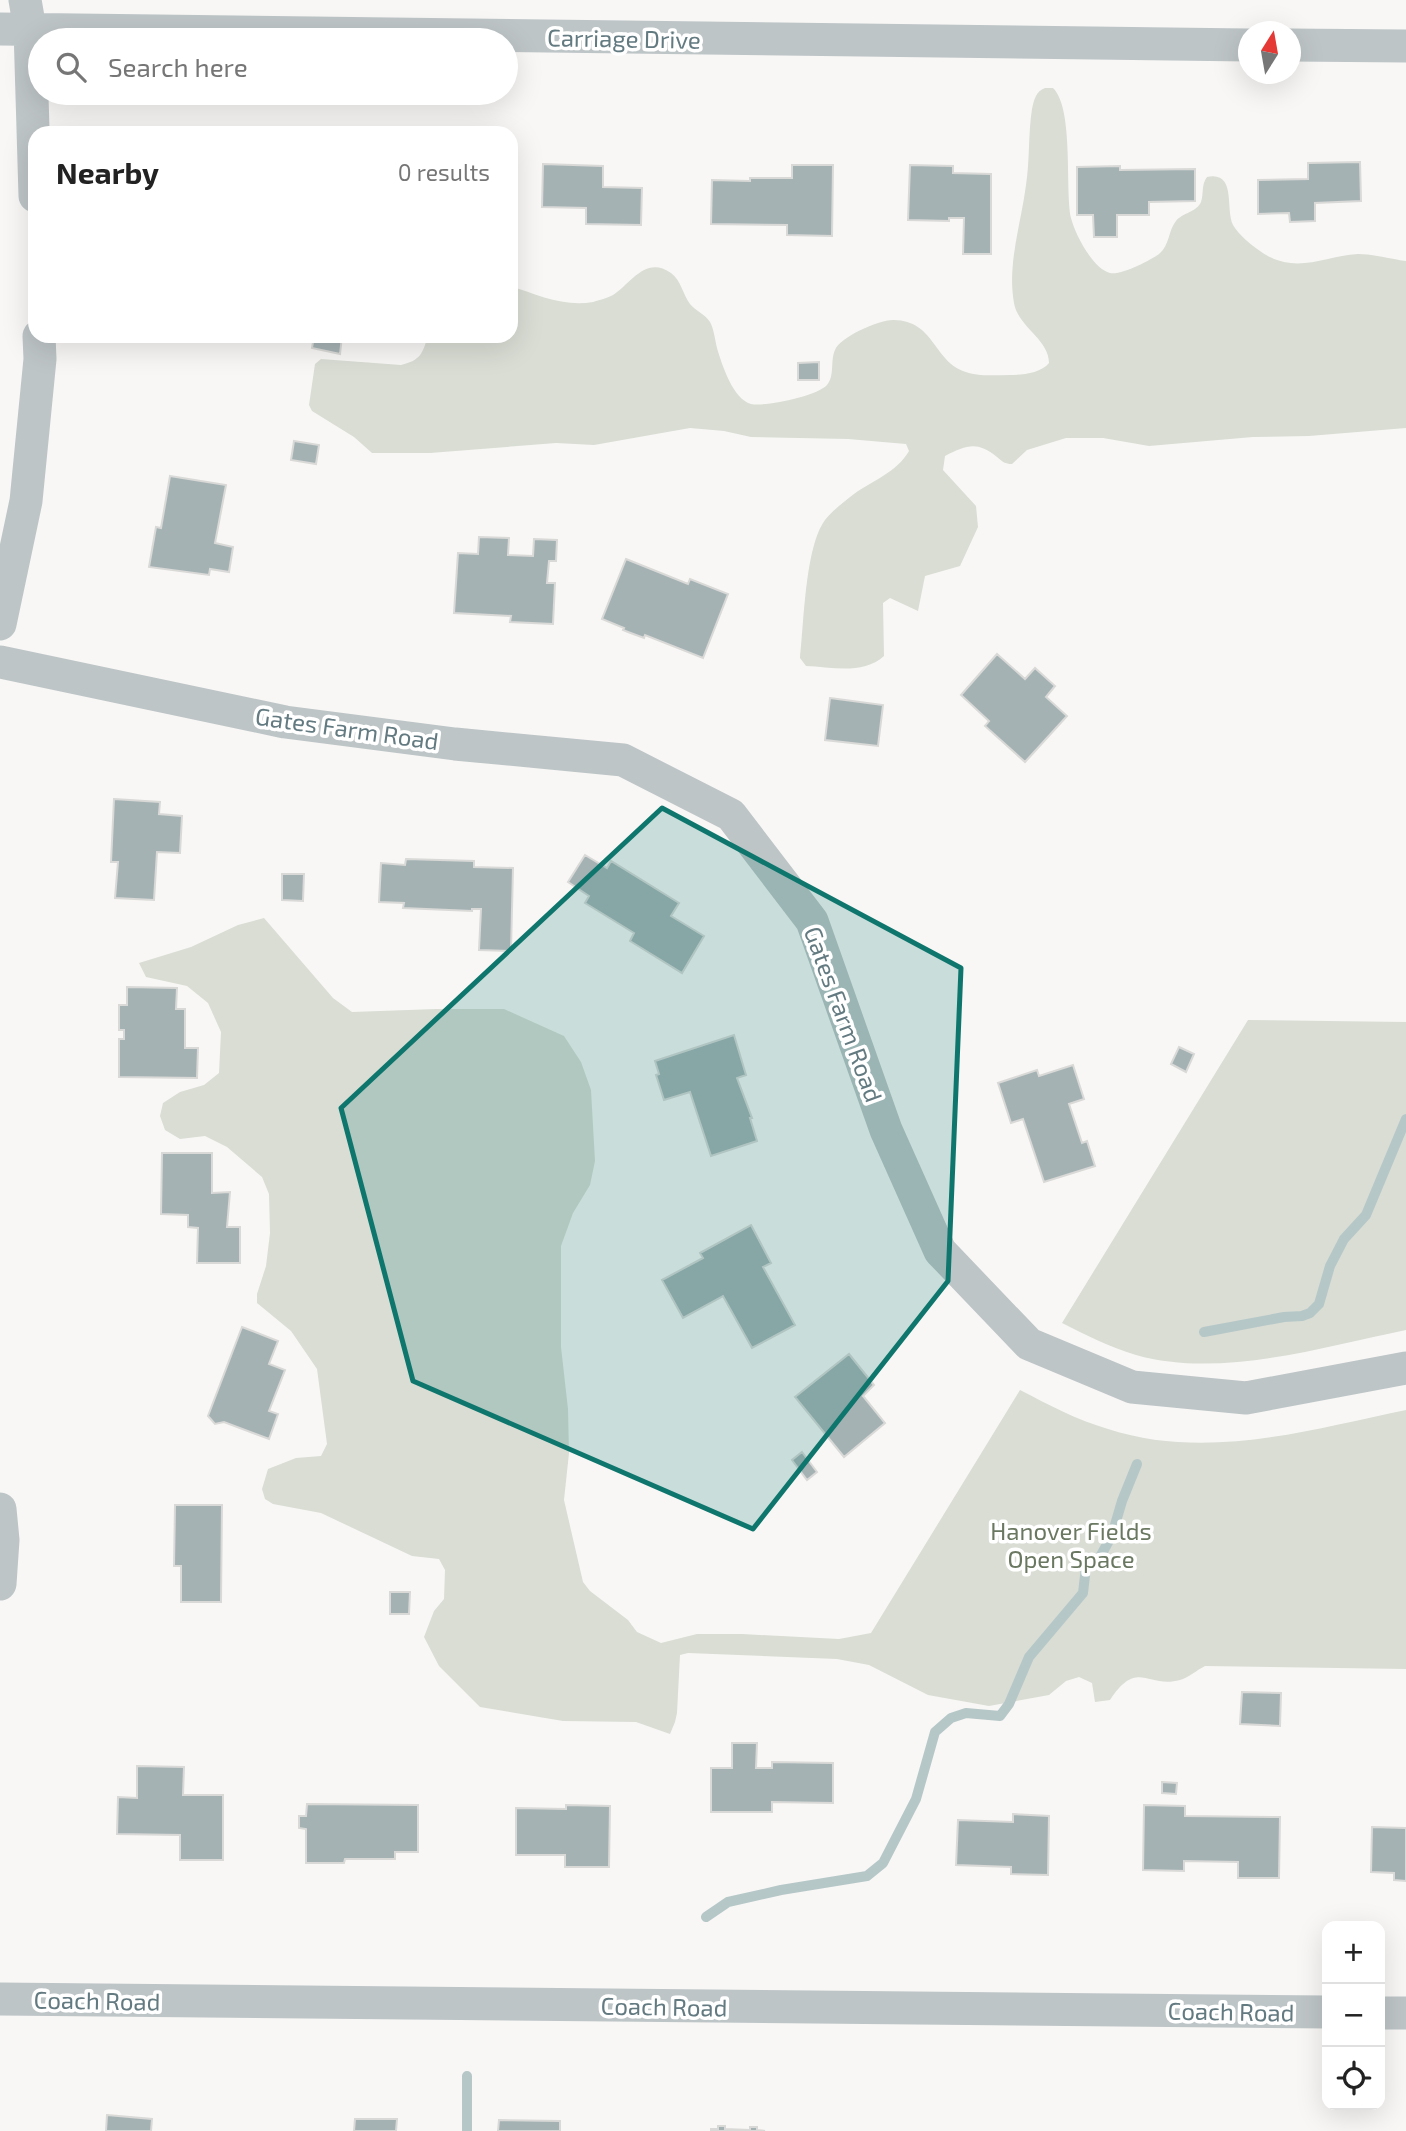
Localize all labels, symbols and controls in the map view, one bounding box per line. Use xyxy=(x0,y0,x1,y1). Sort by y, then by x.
north arrow xyxy=(1238,21,1301,84)
street label: Carriage Drive xyxy=(547,22,701,54)
search box xyxy=(28,28,518,105)
icon: search xyxy=(52,48,90,86)
text: Search here xyxy=(108,51,248,82)
text: Nearby xyxy=(56,154,159,190)
text: 0 results xyxy=(398,158,490,186)
street label: Gates Farm Road xyxy=(254,701,440,755)
street label: Gates Farm Road xyxy=(799,922,889,1106)
park label: Hanover Fields Open Space xyxy=(990,1516,1152,1573)
map controls xyxy=(1322,1921,1385,2110)
button: + xyxy=(1322,1921,1385,1984)
street label: Coach Road xyxy=(33,1984,161,2016)
button: − xyxy=(1322,1984,1385,2047)
street label: Coach Road xyxy=(600,1990,728,2022)
street label: Coach Road xyxy=(1167,1995,1295,2027)
button: locate xyxy=(1322,2047,1385,2110)

